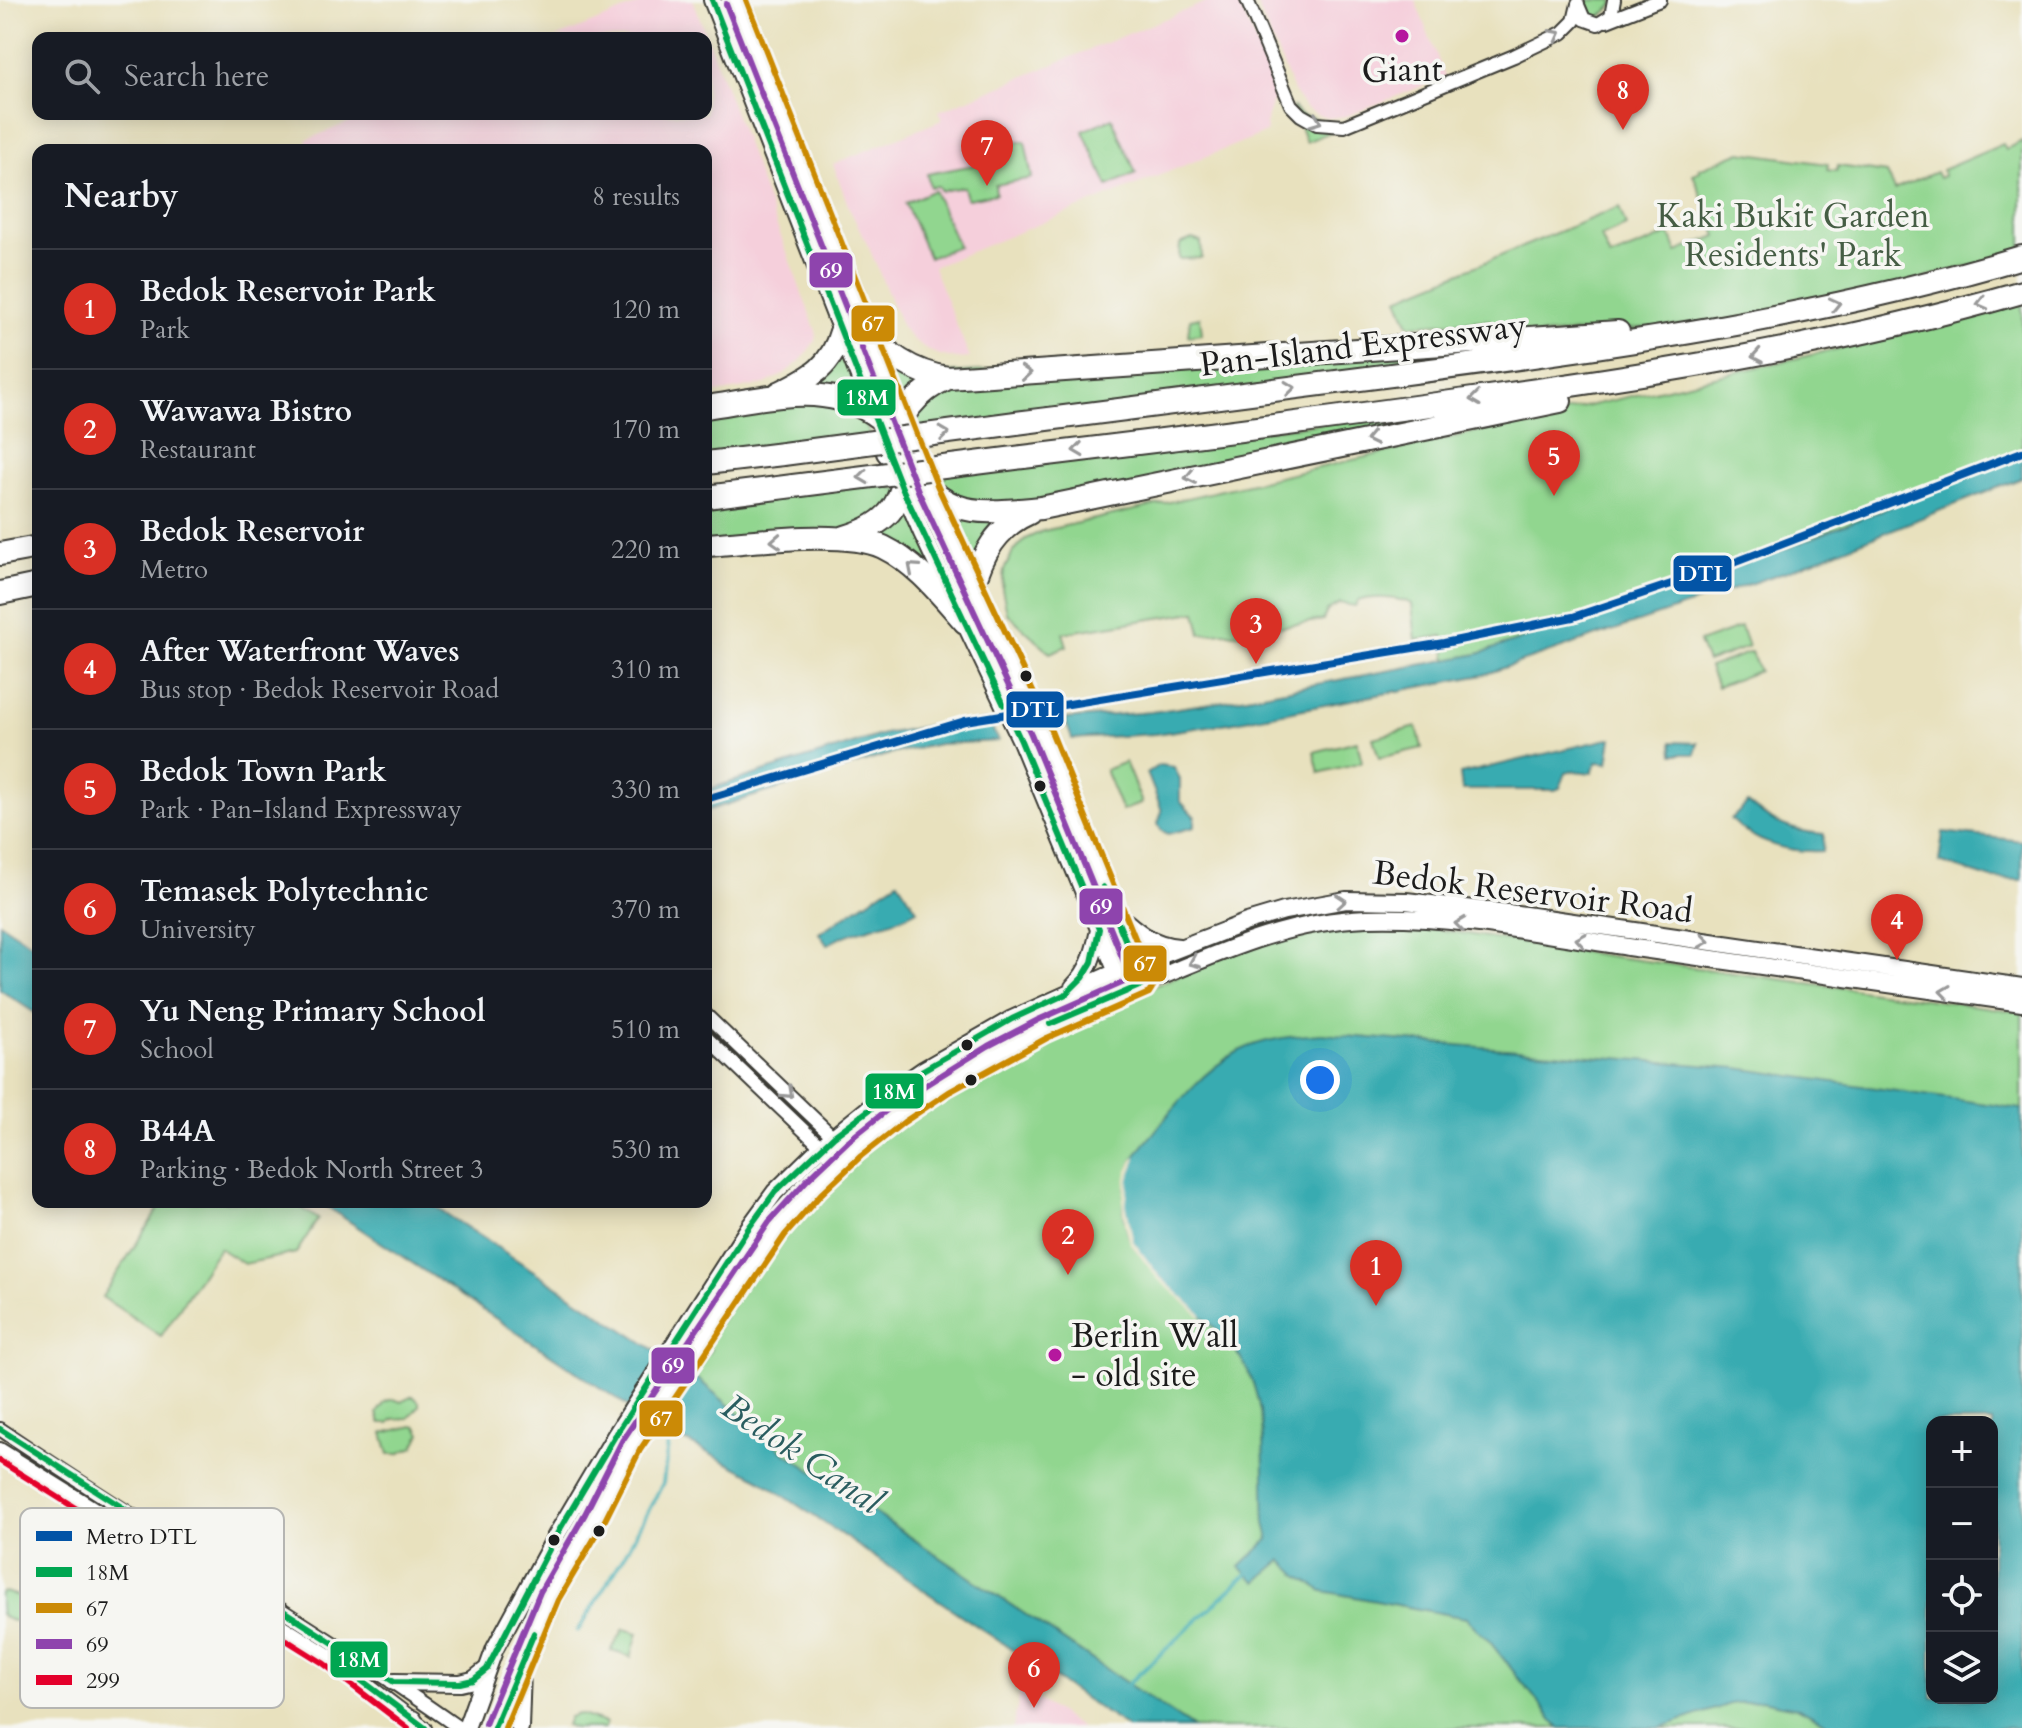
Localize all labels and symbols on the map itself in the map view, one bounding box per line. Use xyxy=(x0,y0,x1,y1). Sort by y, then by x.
marker: Giant xyxy=(1393,27,1411,45)
one-way arrow xyxy=(1547,30,1562,45)
place label: Giant xyxy=(1361,47,1443,93)
pin: 8 xyxy=(1597,64,1649,130)
one-way arrow xyxy=(1308,111,1322,128)
pin: 7 xyxy=(961,120,1013,186)
park label: Kaki Bukit Garden Residents' Park xyxy=(1656,193,1930,278)
line badge: 69 xyxy=(808,251,854,289)
text: 69 xyxy=(820,256,842,286)
one-way arrow xyxy=(1975,294,1989,311)
one-way arrow xyxy=(1828,296,1841,313)
street label: Pan-Island Expressway xyxy=(1197,302,1529,388)
line badge: 67 xyxy=(850,304,896,343)
text: 67 xyxy=(862,309,884,339)
one-way arrow xyxy=(1750,346,1764,363)
one-way arrow xyxy=(1020,365,1033,382)
line badge: 18M xyxy=(836,378,897,417)
one-way arrow xyxy=(1283,380,1297,397)
text: 18M xyxy=(845,383,889,413)
one-way arrow xyxy=(1468,390,1482,407)
one-way arrow xyxy=(937,425,951,442)
one-way arrow xyxy=(1364,430,1378,447)
pin: 5 xyxy=(1528,430,1580,496)
one-way arrow xyxy=(1071,442,1084,459)
one-way arrow xyxy=(1183,467,1197,484)
one-way arrow xyxy=(856,468,870,485)
one-way arrow xyxy=(769,532,782,549)
line badge: DTL xyxy=(1672,554,1733,593)
text: DTL xyxy=(1679,559,1728,589)
one-way arrow xyxy=(907,563,922,577)
pin: 3 xyxy=(1230,598,1282,664)
unlabelled marker xyxy=(1018,668,1034,684)
line badge: DTL xyxy=(1005,690,1065,729)
text: DTL xyxy=(1011,695,1060,725)
unlabelled marker xyxy=(1032,778,1048,794)
street label: Bedok Reservoir Road xyxy=(1370,850,1695,934)
line badge: 69 xyxy=(1078,887,1124,926)
text: 69 xyxy=(1090,892,1112,922)
one-way arrow xyxy=(1335,893,1348,910)
pin: 4 xyxy=(1871,894,1923,960)
one-way arrow xyxy=(1453,915,1466,932)
one-way arrow xyxy=(1574,932,1587,949)
one-way arrow xyxy=(1697,933,1710,950)
line badge: 67 xyxy=(1122,944,1168,983)
text: 67 xyxy=(1134,949,1156,979)
one-way arrow xyxy=(1188,953,1202,969)
one-way arrow xyxy=(1938,984,1952,1001)
unlabelled marker xyxy=(959,1037,975,1053)
your location xyxy=(1300,1060,1340,1100)
line badge: 18M xyxy=(864,1072,925,1110)
unlabelled marker xyxy=(963,1072,979,1088)
text: 18M xyxy=(872,1077,916,1107)
one-way arrow xyxy=(778,1083,793,1097)
pin: 2 xyxy=(1042,1209,1094,1275)
pin: 1 xyxy=(1350,1240,1402,1306)
place label: Berlin Wall - old site xyxy=(1071,1313,1239,1398)
line badge: 69 xyxy=(650,1346,696,1385)
marker: Berlin Wall - old site xyxy=(1046,1346,1064,1364)
text: 69 xyxy=(662,1351,684,1381)
water label: Bedok Canal xyxy=(712,1382,893,1527)
line badge: 67 xyxy=(638,1399,684,1438)
text: 67 xyxy=(650,1404,672,1434)
legend xyxy=(20,1508,284,1708)
text: Metro DTL xyxy=(86,1522,197,1552)
unlabelled marker xyxy=(591,1523,607,1539)
unlabelled marker xyxy=(546,1532,562,1548)
text: 18M xyxy=(86,1558,130,1588)
text: 67 xyxy=(86,1594,109,1624)
text: 69 xyxy=(86,1630,109,1660)
line badge: 18M xyxy=(329,1640,389,1679)
pin: 6 xyxy=(1008,1642,1060,1708)
text: 18M xyxy=(337,1645,381,1675)
text: 299 xyxy=(86,1666,120,1696)

